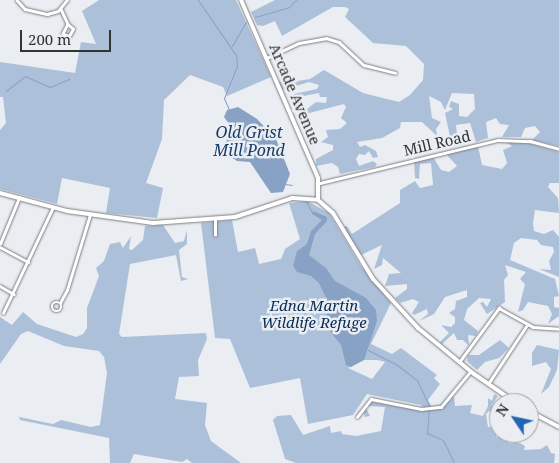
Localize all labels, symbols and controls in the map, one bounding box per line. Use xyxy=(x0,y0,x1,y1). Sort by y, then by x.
scale bar xyxy=(22,20,114,52)
text: 200 m xyxy=(28,29,71,49)
street label: Arcade Avenue xyxy=(266,41,324,147)
water label: Old Grist Mill Pond xyxy=(213,122,285,160)
street label: Mill Road xyxy=(402,127,472,159)
park label: Edna Martin Wildlife Refuge xyxy=(261,296,367,331)
north arrow xyxy=(489,393,539,443)
text: N xyxy=(491,400,513,420)

